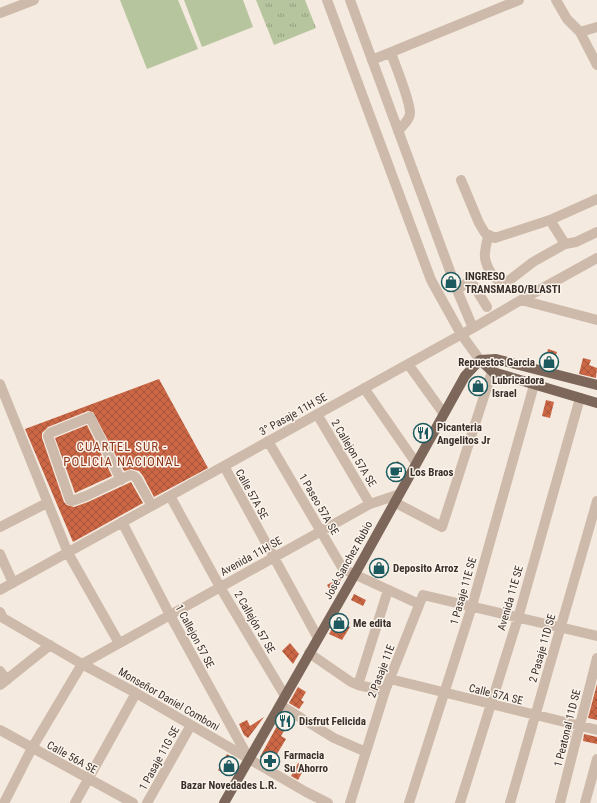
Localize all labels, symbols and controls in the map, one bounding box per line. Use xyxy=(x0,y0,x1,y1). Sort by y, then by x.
place label: INGRESO TRANSMABO/BLASTI xyxy=(465,270,561,296)
shop icon: INGRESO TRANSMABO/BLASTI xyxy=(440,271,462,293)
shop icon: Repuestos Garcia xyxy=(538,351,560,373)
place label: Repuestos Garcia xyxy=(458,356,535,369)
place label: Lubricadora Israel xyxy=(492,374,544,400)
shop icon: Lubricadora Israel xyxy=(467,375,489,397)
street label: 3° Pasaje 11H SE xyxy=(257,390,330,438)
street label: 2 Callejon 57A SE xyxy=(328,417,379,490)
place label: Picanteria Angelitos Jr xyxy=(437,421,491,447)
restaurant icon: Picanteria Angelitos Jr xyxy=(412,422,434,444)
district label: CUARTEL SUR - POLICIA NACIONAL xyxy=(63,439,181,469)
cafe icon: Los Braos xyxy=(385,461,407,483)
place label: Los Braos xyxy=(410,466,454,479)
street label: Calle 57A SE xyxy=(233,467,271,522)
street label: 1 Paseo 57A SE xyxy=(296,471,342,538)
street label: José Sanchez Rubio xyxy=(322,518,376,602)
street label: Avenida 11H SE xyxy=(218,534,285,579)
street label: 1 Pasaje 11E SE xyxy=(448,555,479,626)
shop icon: Deposito Arroz xyxy=(368,557,390,579)
place label: Deposito Arroz xyxy=(393,562,458,575)
street label: Avenida 11E SE xyxy=(495,564,526,632)
street label: 2 Callejón 57 SE xyxy=(231,589,278,656)
street label: 1 Callejon 57 SE xyxy=(172,602,217,671)
shop icon: Me edita xyxy=(328,612,350,634)
street label: 2 Pasaje 11D SE xyxy=(527,612,559,684)
place label: Me edita xyxy=(353,617,391,630)
street label: 2 Pasaje 11E xyxy=(365,642,398,700)
street label: Monseñor Daniel Comboni xyxy=(116,665,222,734)
street label: Calle 57A SE xyxy=(468,682,525,708)
street label: 1 Peatonal 11D SE xyxy=(552,687,584,768)
restaurant icon: Disfrut Felicida xyxy=(274,710,296,732)
place label: Disfrut Felicida xyxy=(299,715,366,728)
street label: 1 Pasaje 11G SE xyxy=(137,724,183,792)
street label: Calle 56A SE xyxy=(44,738,99,777)
place label: Farmacia Su Ahorro xyxy=(284,749,328,775)
pharmacy icon: Farmacia Su Ahorro xyxy=(259,750,281,772)
shop icon: Bazar Novedades L.R. xyxy=(218,755,240,777)
place label: Bazar Novedades L.R. xyxy=(181,779,277,792)

